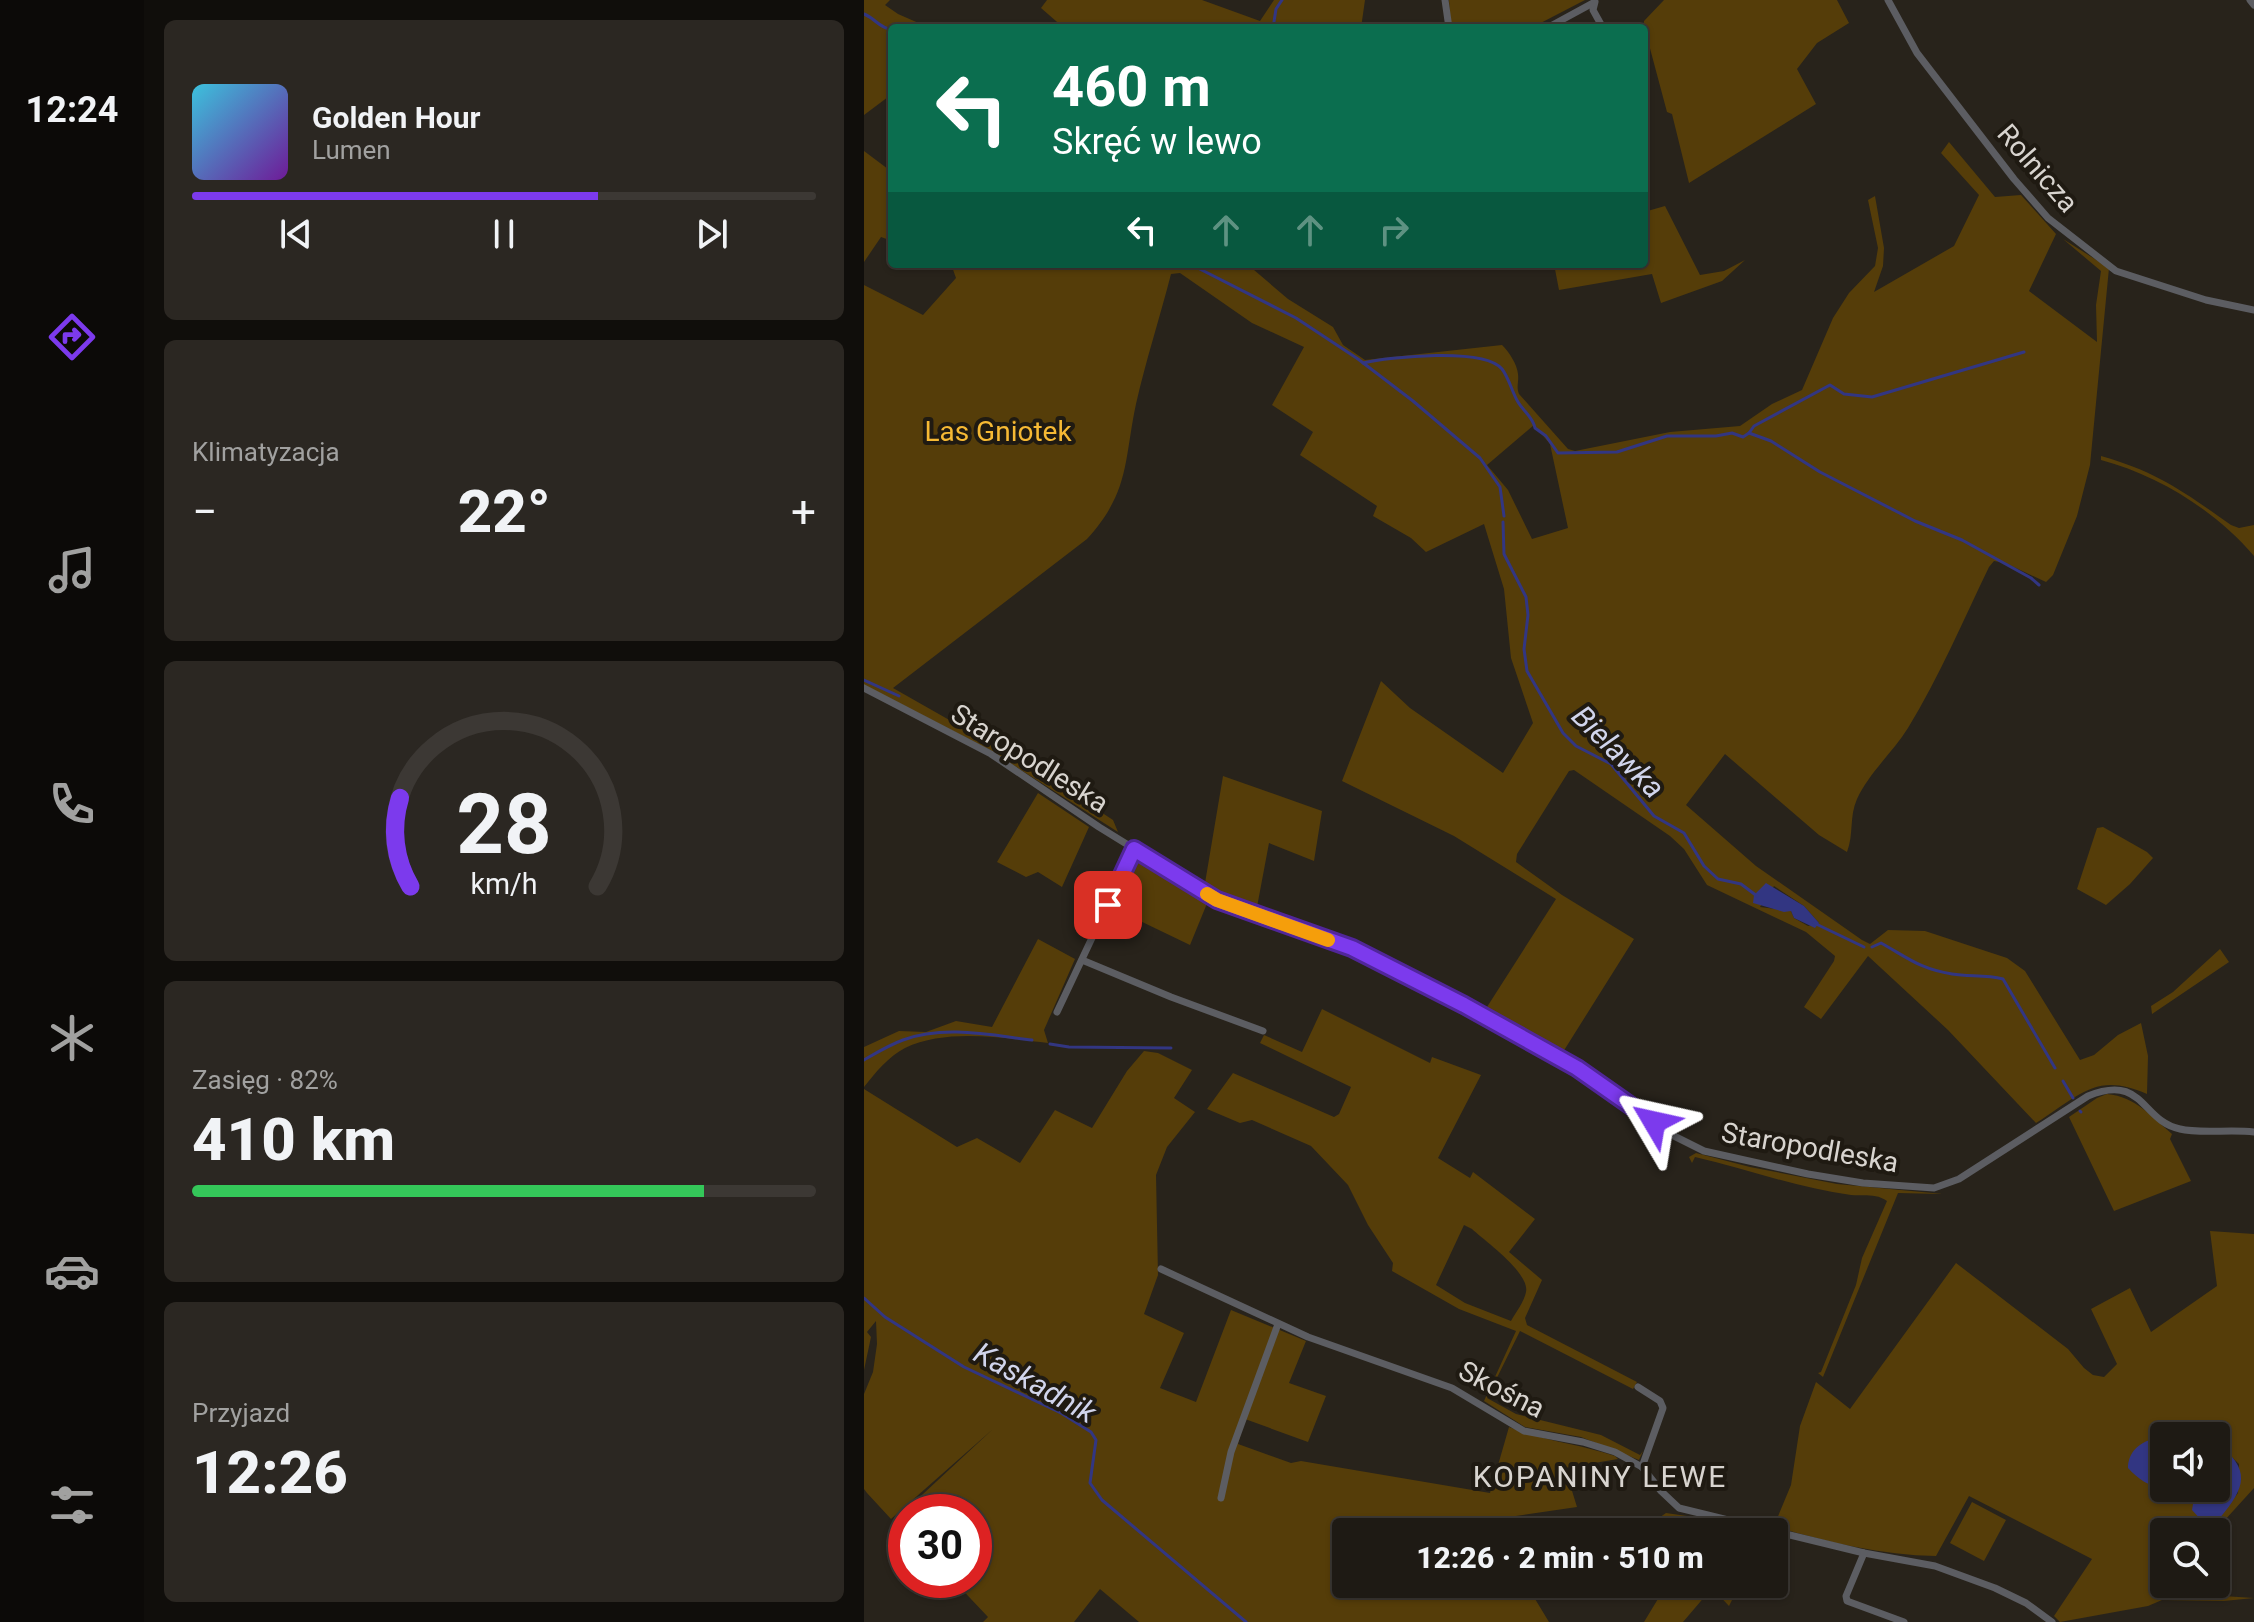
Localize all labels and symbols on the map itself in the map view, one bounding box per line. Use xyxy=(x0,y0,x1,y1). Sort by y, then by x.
street label: Rolnicza xyxy=(1990,117,2085,219)
park label: Las Gniotek xyxy=(924,415,1072,448)
street label: Staropodleska xyxy=(945,697,1114,820)
water label: Bielawka xyxy=(1565,698,1672,805)
pin xyxy=(1074,871,1142,939)
position arrow xyxy=(1612,1080,1696,1164)
street label: Staropodleska xyxy=(1719,1116,1901,1179)
water label: Kaskadnik xyxy=(968,1335,1103,1431)
street label: Skośna xyxy=(1453,1354,1550,1425)
district label: KOPANINY LEWE xyxy=(1473,1459,1727,1494)
speed limit sign: 30 xyxy=(888,1494,992,1598)

